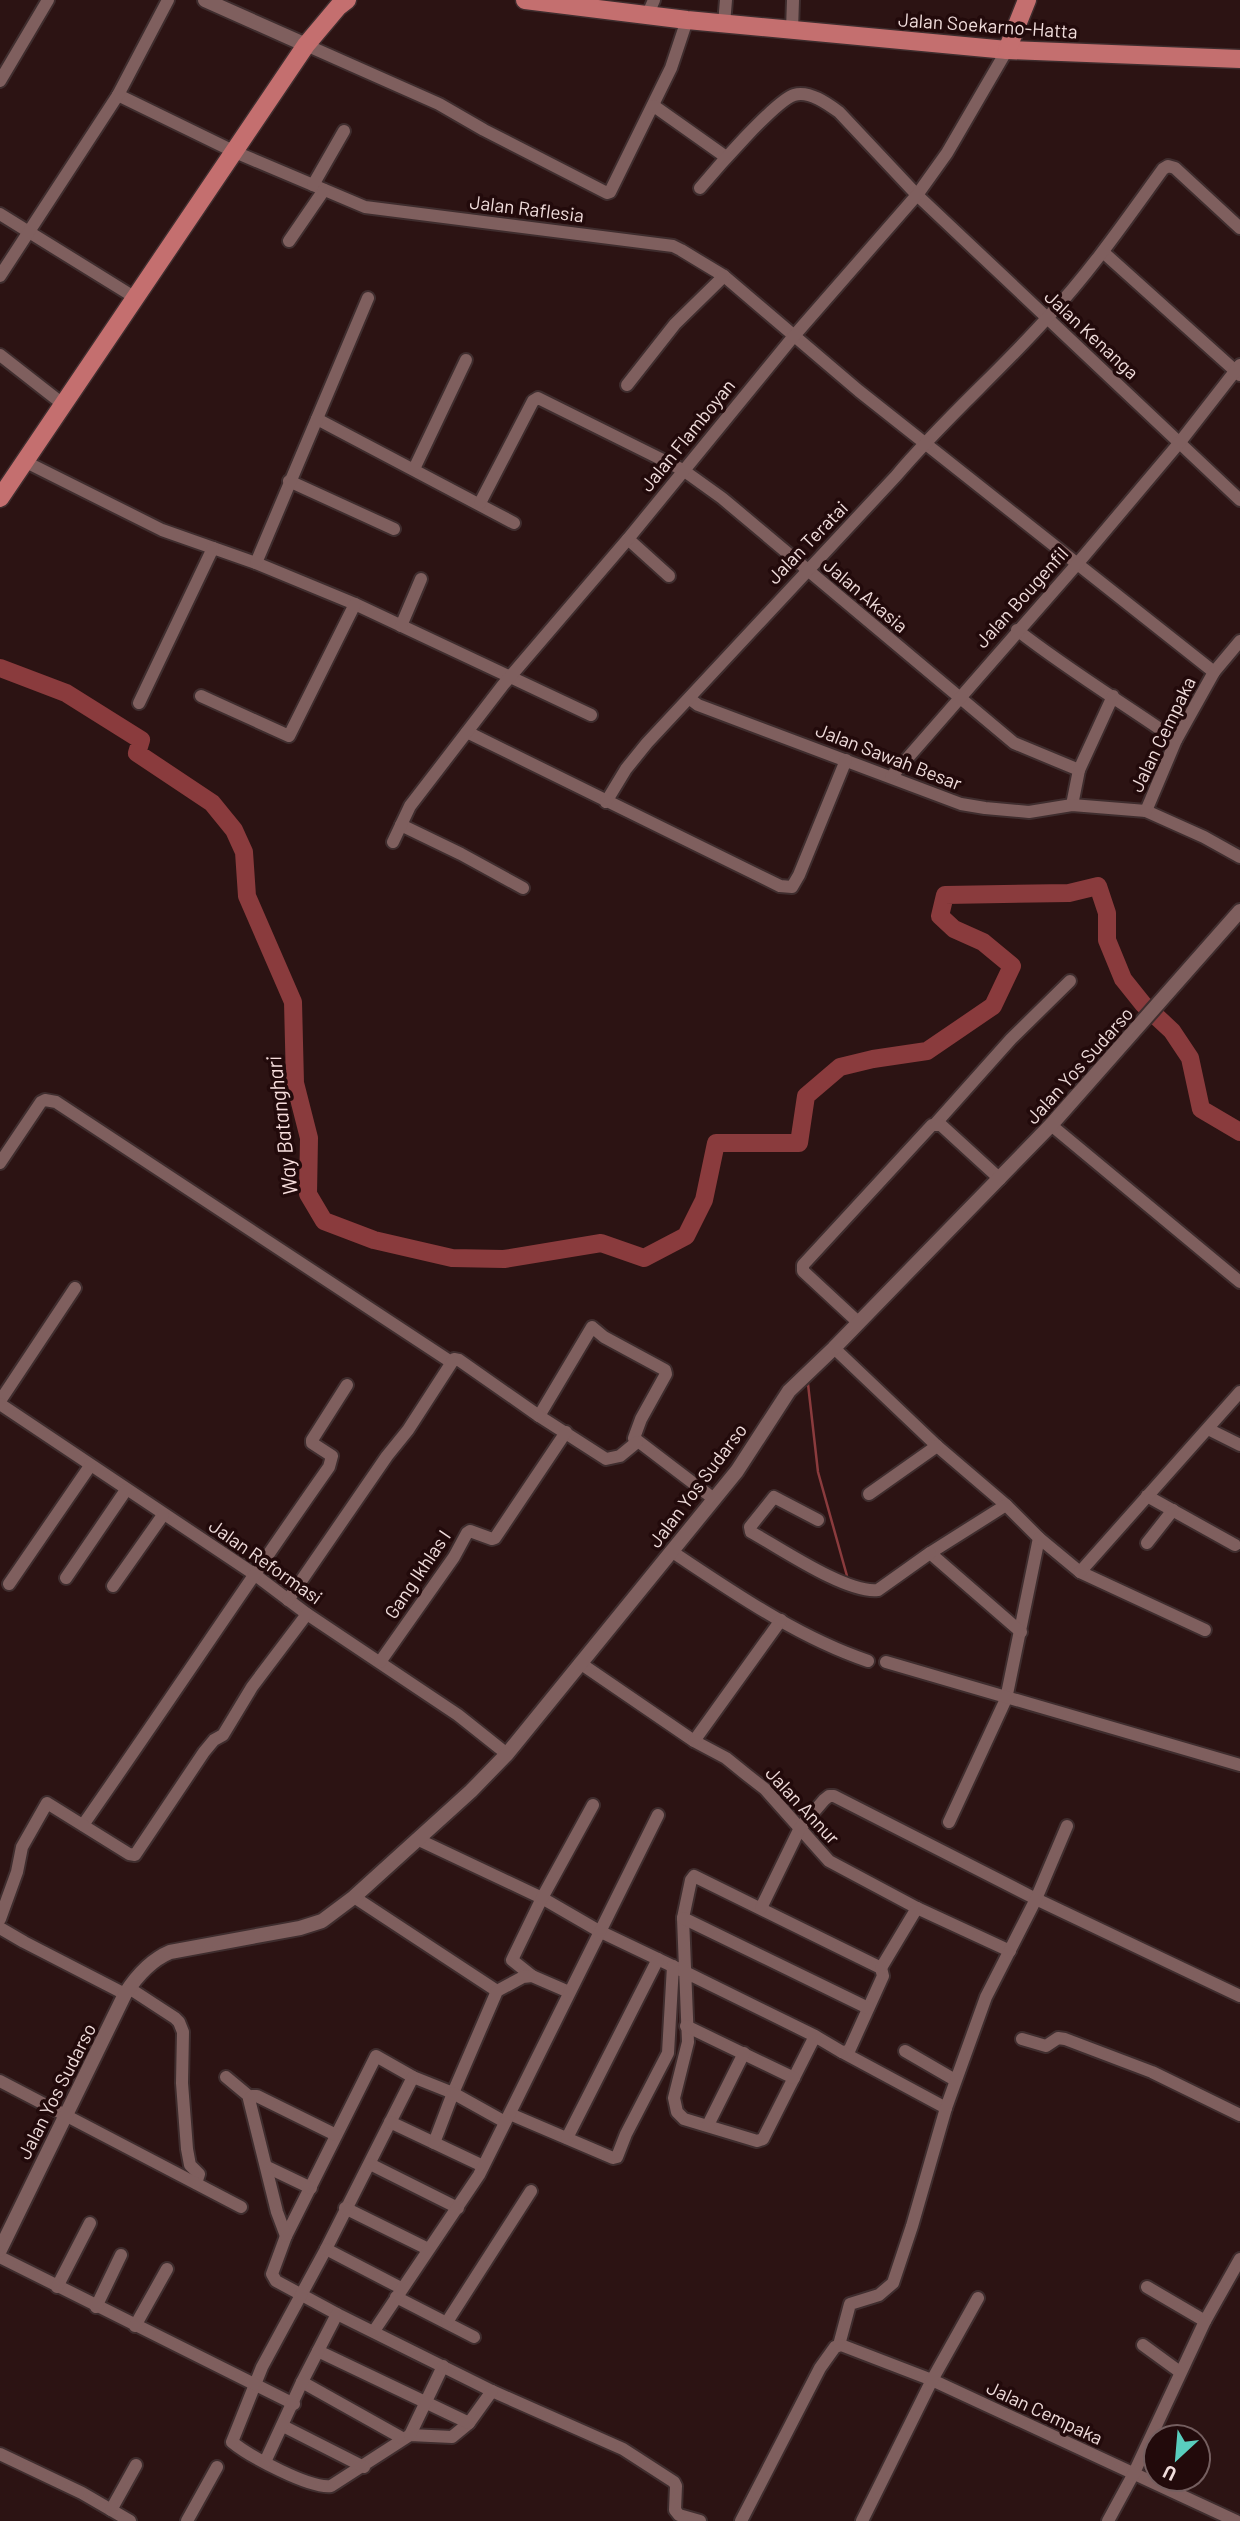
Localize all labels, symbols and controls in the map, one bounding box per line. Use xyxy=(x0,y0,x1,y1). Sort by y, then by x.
street label: Jalan Soekarno-Hatta xyxy=(897,7,1079,43)
street label: Jalan Raflesia xyxy=(469,190,585,226)
street label: Jalan Kenanga xyxy=(1040,285,1144,383)
street label: Jalan Flamboyan xyxy=(635,374,739,496)
street label: Jalan Teratai xyxy=(762,496,852,588)
street label: Jalan Bougenfil xyxy=(970,542,1072,652)
street label: Jalan Akasia xyxy=(819,553,913,637)
street label: Jalan Cempaka xyxy=(1124,673,1200,795)
street label: Jalan Sawah Besar xyxy=(813,718,965,794)
street label: Jalan Yos Sudarso xyxy=(1020,1002,1138,1128)
water label: Way Batanghari xyxy=(260,1054,302,1197)
street label: Jalan Yos Sudarso xyxy=(643,1418,751,1552)
street label: Jalan Reformasi xyxy=(205,1513,327,1609)
street label: Gang Ikhlas I xyxy=(379,1525,455,1623)
street label: Jalan Annur xyxy=(761,1761,845,1849)
street label: Jalan Yos Sudarso xyxy=(12,2019,100,2163)
street label: Jalan Cempaka xyxy=(983,2375,1107,2449)
north arrow xyxy=(1142,2423,1212,2493)
text: U xyxy=(1159,2461,1180,2487)

